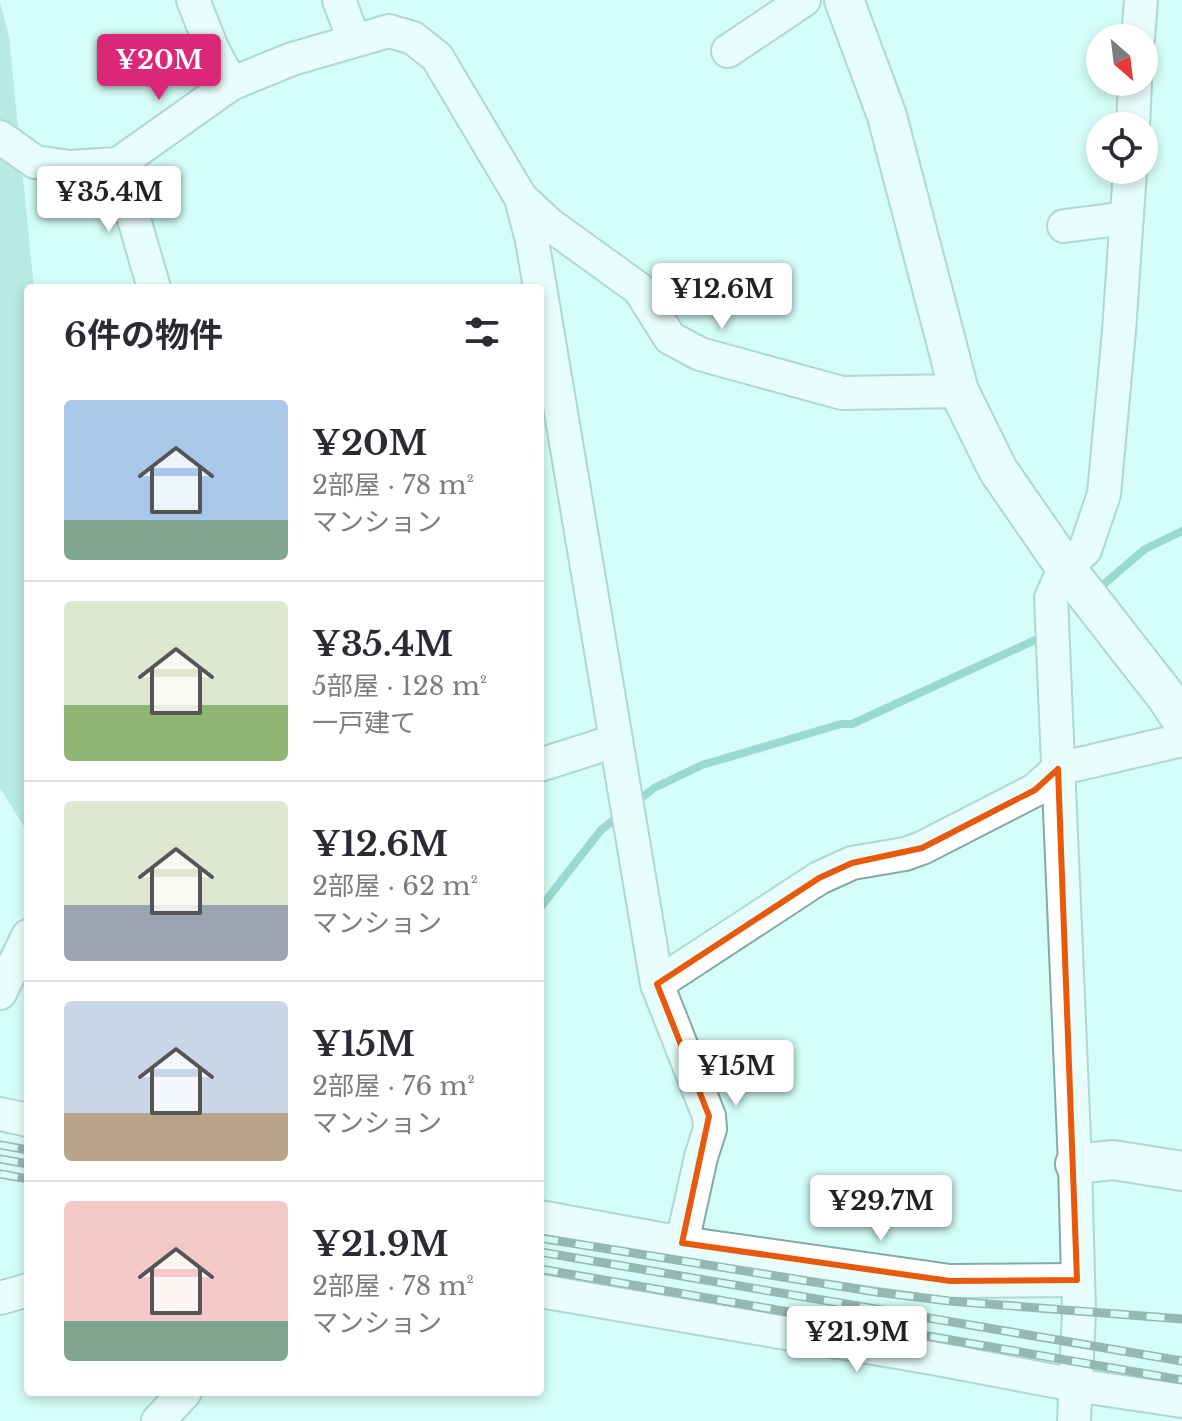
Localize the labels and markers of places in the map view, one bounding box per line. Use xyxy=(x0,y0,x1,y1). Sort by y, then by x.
pin: ¥20M xyxy=(112,34,206,102)
pin: ¥35.4M xyxy=(44,166,174,234)
pin: ¥12.6M xyxy=(657,263,787,331)
pin: ¥15M xyxy=(689,1040,783,1108)
pin: ¥29.7M xyxy=(816,1175,946,1243)
pin: ¥21.9M xyxy=(792,1306,922,1374)

